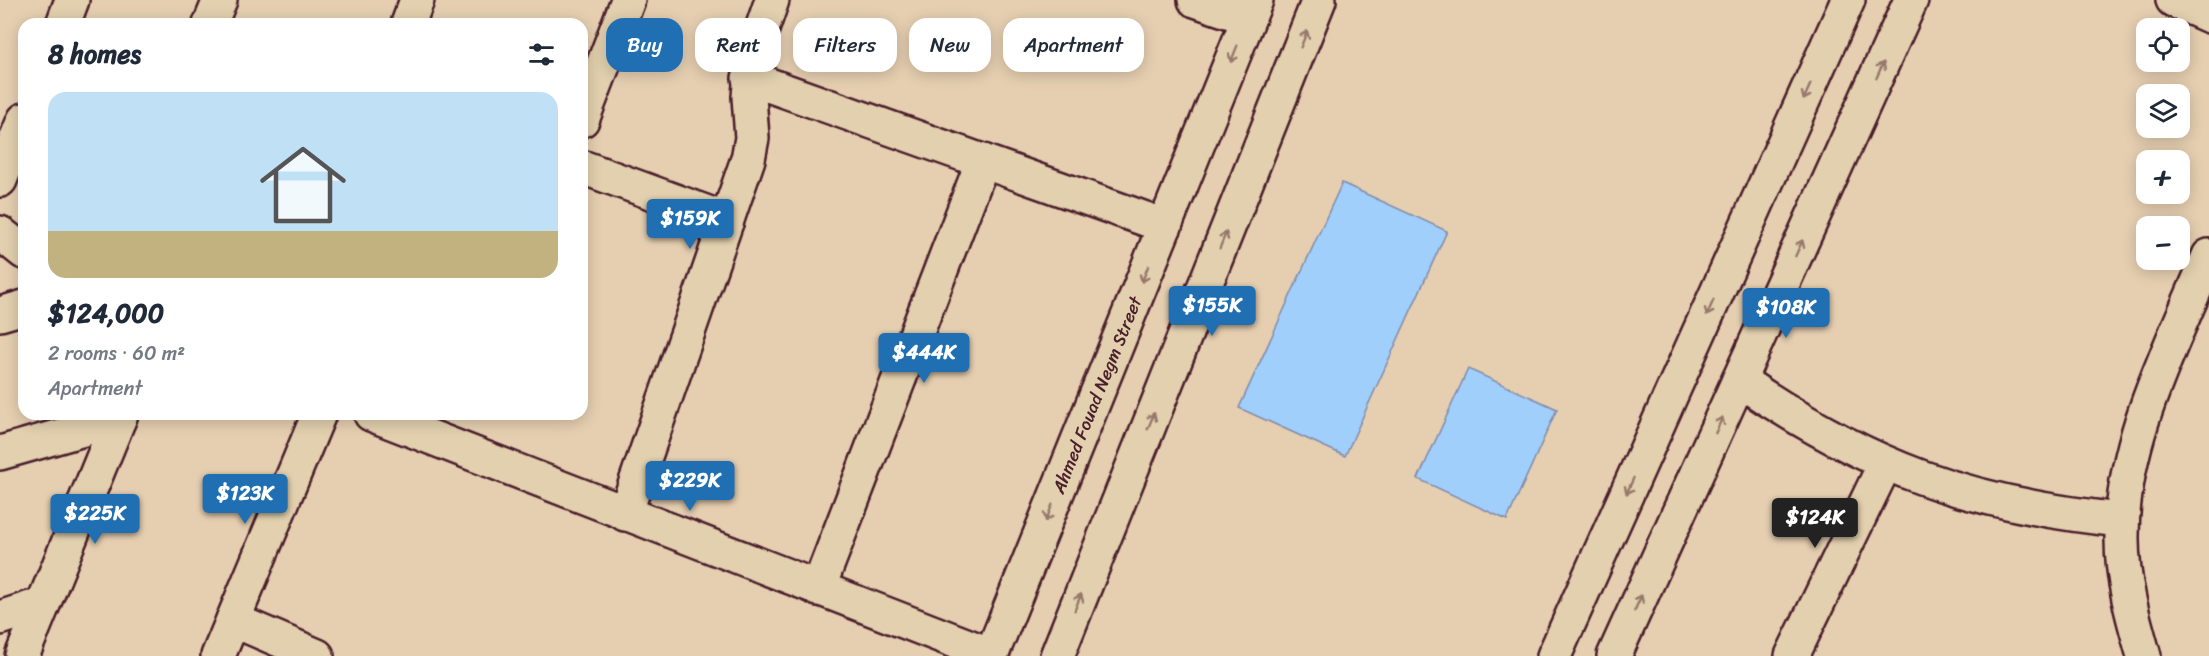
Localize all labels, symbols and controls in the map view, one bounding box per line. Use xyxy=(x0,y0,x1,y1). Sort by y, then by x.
chip: Buy xyxy=(606,18,683,72)
chip: Rent xyxy=(695,18,781,72)
chip: Filters xyxy=(793,18,897,72)
chip: New xyxy=(909,18,991,72)
chip: Apartment xyxy=(1003,18,1144,72)
map controls xyxy=(2136,18,2190,270)
button: locate xyxy=(2136,18,2190,72)
one-way arrow xyxy=(1299,30,1310,49)
text: 8 homes xyxy=(48,31,141,77)
icon: filters xyxy=(525,38,558,71)
one-way arrow xyxy=(1228,45,1239,63)
one-way arrow xyxy=(1874,61,1886,79)
one-way arrow xyxy=(1801,82,1812,100)
button: layers xyxy=(2136,84,2190,138)
icon: home xyxy=(249,131,357,239)
button: + xyxy=(2136,150,2190,204)
pin: $159K xyxy=(648,199,732,250)
text: $159K xyxy=(661,201,719,236)
button: − xyxy=(2136,216,2190,270)
one-way arrow xyxy=(1218,231,1229,249)
one-way arrow xyxy=(1794,239,1805,257)
one-way arrow xyxy=(1139,264,1150,283)
pin: $155K xyxy=(1170,286,1254,337)
text: $155K xyxy=(1183,288,1241,323)
pin: $108K xyxy=(1744,288,1828,339)
text: $124,000 xyxy=(48,290,164,336)
text: $108K xyxy=(1757,290,1815,325)
street label: Ahmed Fouad Negm Street xyxy=(1042,291,1152,499)
one-way arrow xyxy=(1704,298,1715,317)
pin: $444K xyxy=(882,333,966,384)
text: $444K xyxy=(892,335,956,370)
text: 2 rooms · 60 m² xyxy=(48,336,185,371)
text: Apartment xyxy=(48,371,142,406)
one-way arrow xyxy=(1146,412,1157,430)
one-way arrow xyxy=(1713,417,1725,435)
pin: $229K xyxy=(648,461,732,512)
text: $229K xyxy=(660,463,720,498)
pin: $123K xyxy=(203,474,287,525)
text: $123K xyxy=(217,476,273,511)
one-way arrow xyxy=(1624,477,1635,495)
pin: $225K xyxy=(53,494,137,545)
text: $225K xyxy=(65,496,125,531)
pin: $124K xyxy=(1773,498,1857,549)
text: $124K xyxy=(1786,500,1844,535)
one-way arrow xyxy=(1043,504,1054,522)
one-way arrow xyxy=(1074,593,1085,611)
one-way arrow xyxy=(1633,594,1644,612)

